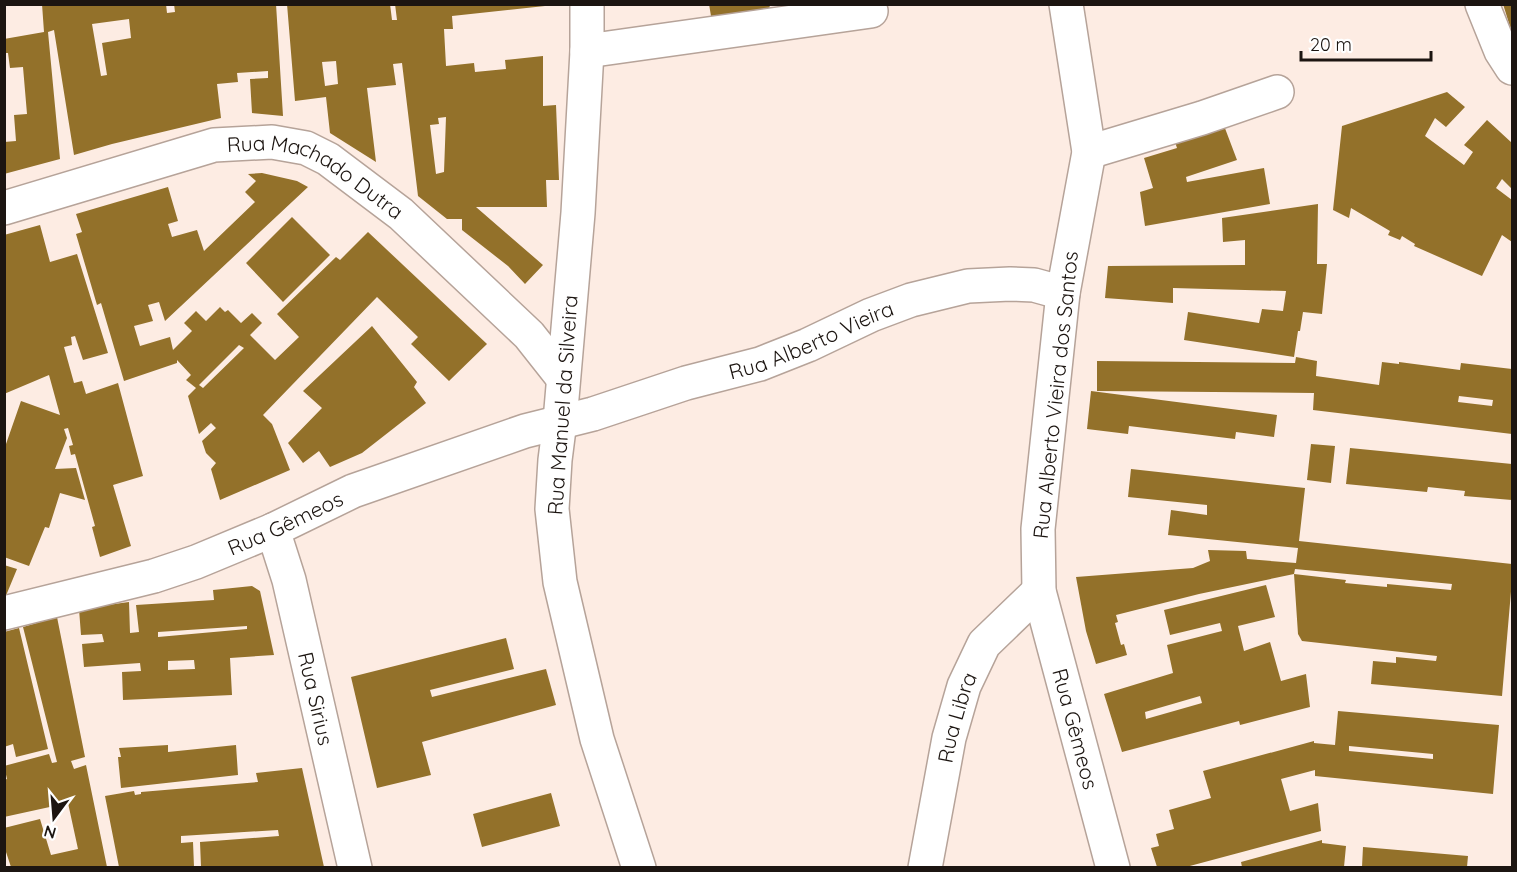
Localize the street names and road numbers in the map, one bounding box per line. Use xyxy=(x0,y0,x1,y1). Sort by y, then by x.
street label: Rua Machado Dutra xyxy=(226,129,409,224)
street label: Rua Alberto Vieira dos Santos xyxy=(1027,250,1083,540)
street label: Rua Manuel da Silveira xyxy=(541,294,583,516)
street label: Rua Alberto Vieira xyxy=(726,295,897,385)
street label: Rua Gêmeos xyxy=(223,485,347,561)
street label: Rua Sirius xyxy=(293,649,339,748)
street label: Rua Gêmeos xyxy=(1047,665,1104,792)
street label: Rua Libra xyxy=(932,667,982,765)

